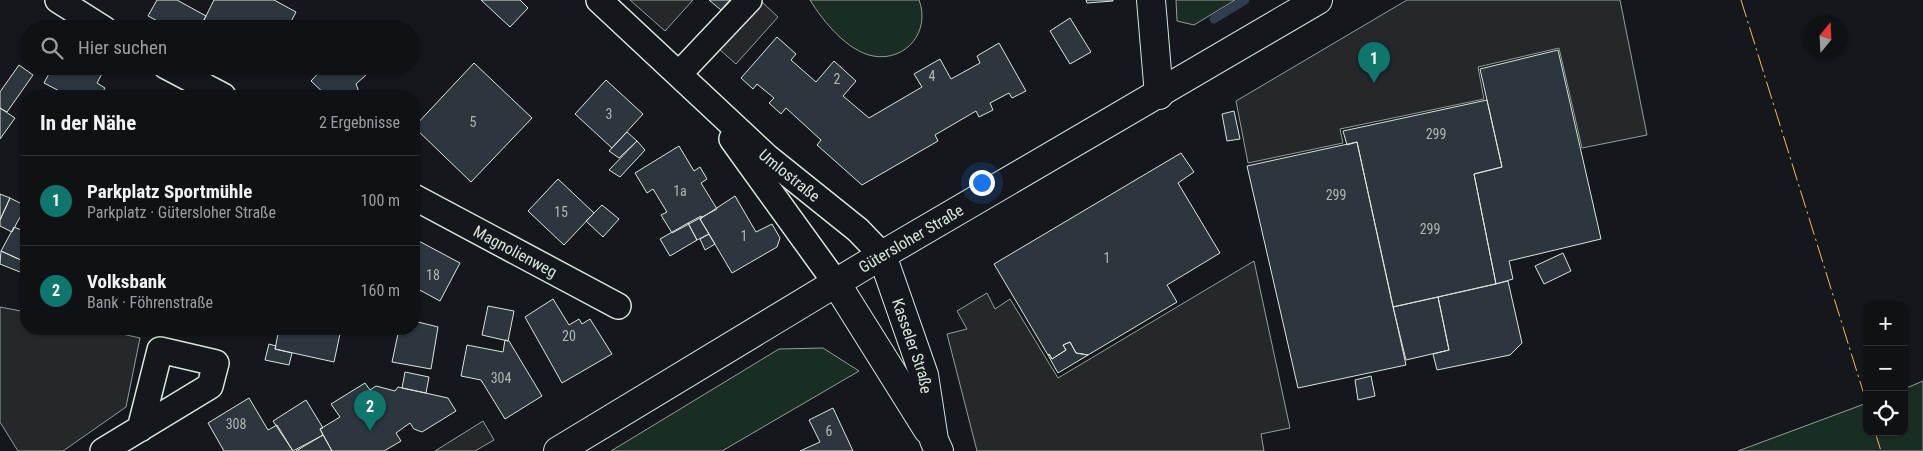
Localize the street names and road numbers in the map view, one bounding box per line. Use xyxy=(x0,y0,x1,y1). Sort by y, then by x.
street label: Umlostraße xyxy=(755,145,824,206)
street label: Gütersloher Straße xyxy=(855,201,967,277)
street label: Magnolienweg xyxy=(470,222,560,282)
street label: Kasseler Straße xyxy=(888,296,936,395)

